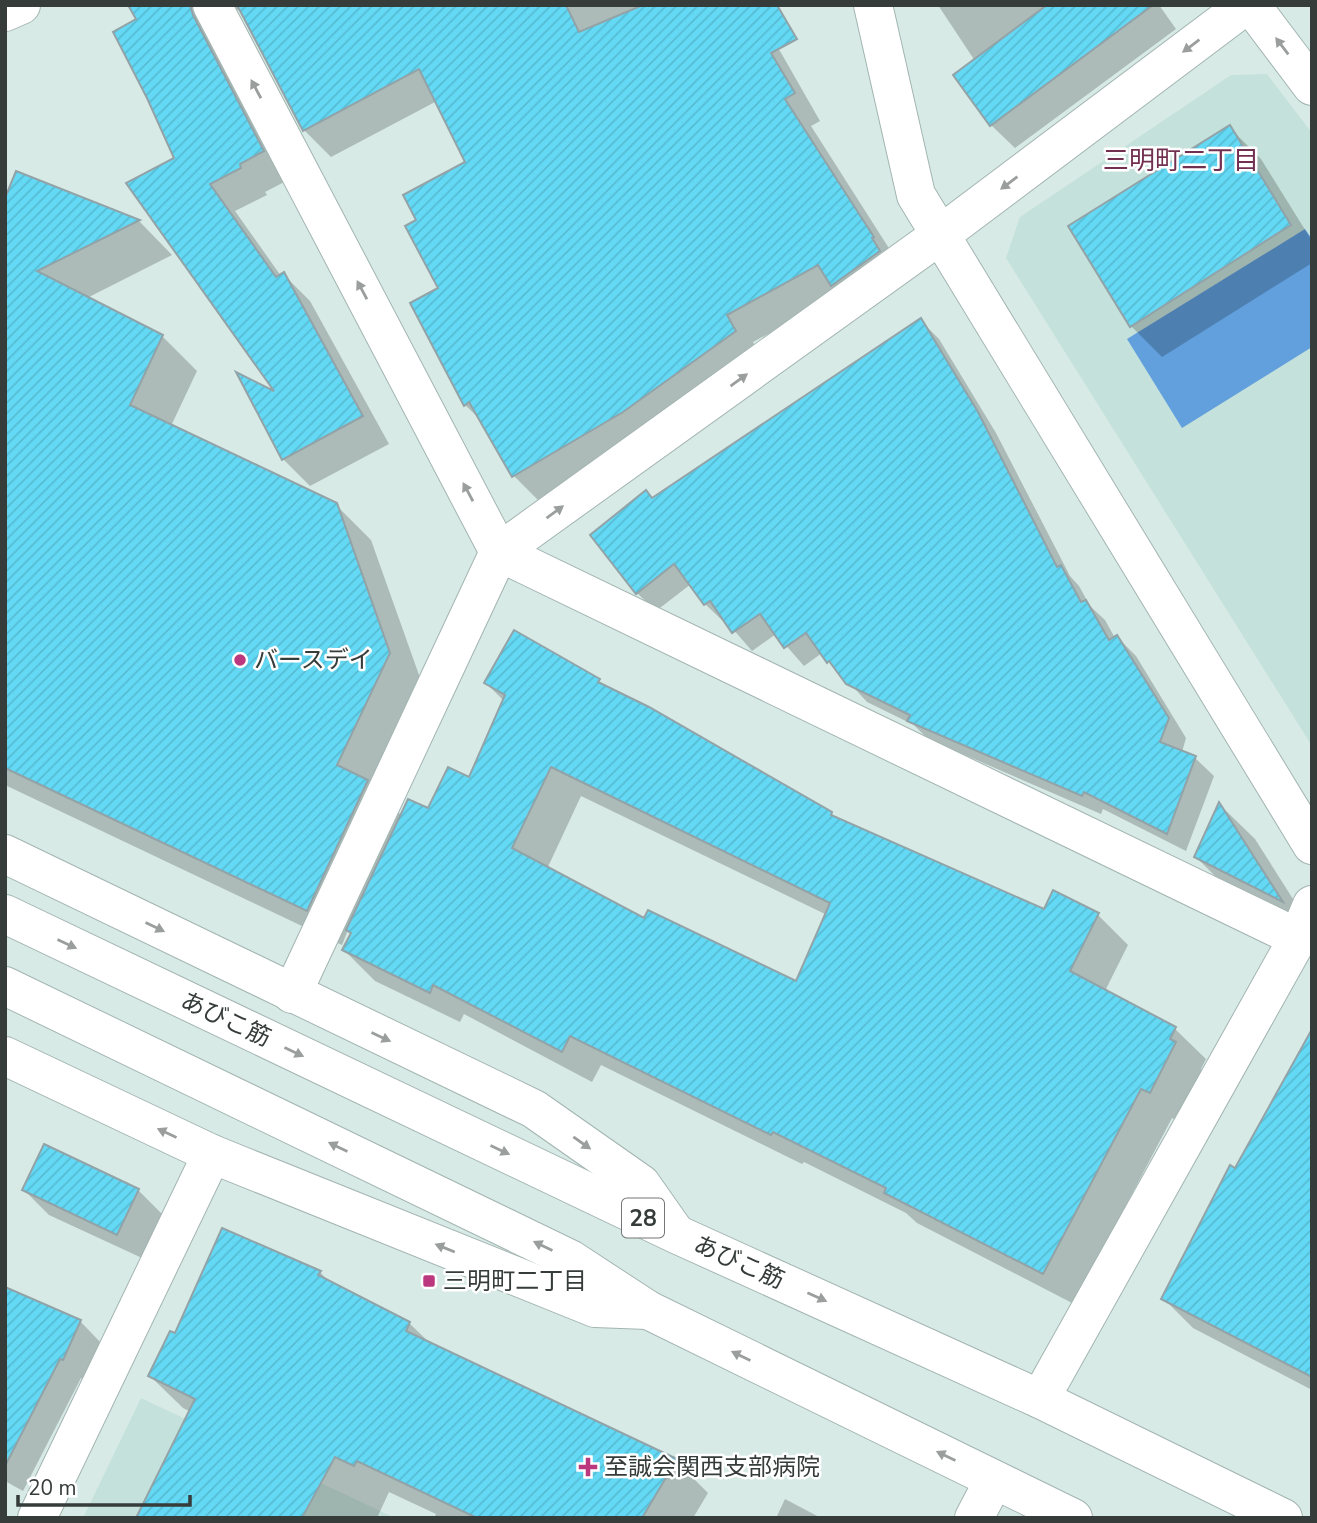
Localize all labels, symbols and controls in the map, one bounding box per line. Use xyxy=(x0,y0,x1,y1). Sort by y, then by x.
one-way arrow xyxy=(1274,37,1289,55)
one-way arrow xyxy=(1182,39,1200,53)
one-way arrow xyxy=(250,79,262,99)
district label: 三明町二丁目 xyxy=(1103,143,1259,178)
one-way arrow xyxy=(1000,176,1018,190)
one-way arrow xyxy=(356,280,368,300)
one-way arrow xyxy=(730,373,748,387)
one-way arrow xyxy=(462,482,473,502)
one-way arrow xyxy=(546,506,564,520)
place label: バースデイ xyxy=(254,644,373,676)
marker: バースデイ xyxy=(232,652,248,668)
one-way arrow xyxy=(145,921,165,932)
one-way arrow xyxy=(57,938,77,949)
street label: あびこ筋 xyxy=(176,984,276,1054)
one-way arrow xyxy=(371,1031,392,1042)
one-way arrow xyxy=(284,1046,304,1058)
one-way arrow xyxy=(157,1127,177,1139)
one-way arrow xyxy=(573,1136,591,1150)
one-way arrow xyxy=(328,1141,348,1152)
one-way arrow xyxy=(490,1144,510,1156)
road number: 28 xyxy=(622,1198,664,1238)
street label: あびこ筋 xyxy=(689,1228,789,1296)
one-way arrow xyxy=(533,1240,553,1252)
one-way arrow xyxy=(434,1242,455,1253)
place label: 三明町二丁目 xyxy=(443,1265,587,1297)
marker: 三明町二丁目 xyxy=(421,1273,437,1289)
one-way arrow xyxy=(807,1291,827,1303)
one-way arrow xyxy=(731,1350,751,1361)
one-way arrow xyxy=(936,1450,956,1461)
place label: 至誠会関西支部病院 xyxy=(604,1451,820,1483)
marker: 至誠会関西支部病院 xyxy=(578,1457,598,1477)
scale bar xyxy=(18,1464,189,1508)
text: 20 m xyxy=(28,1474,77,1502)

